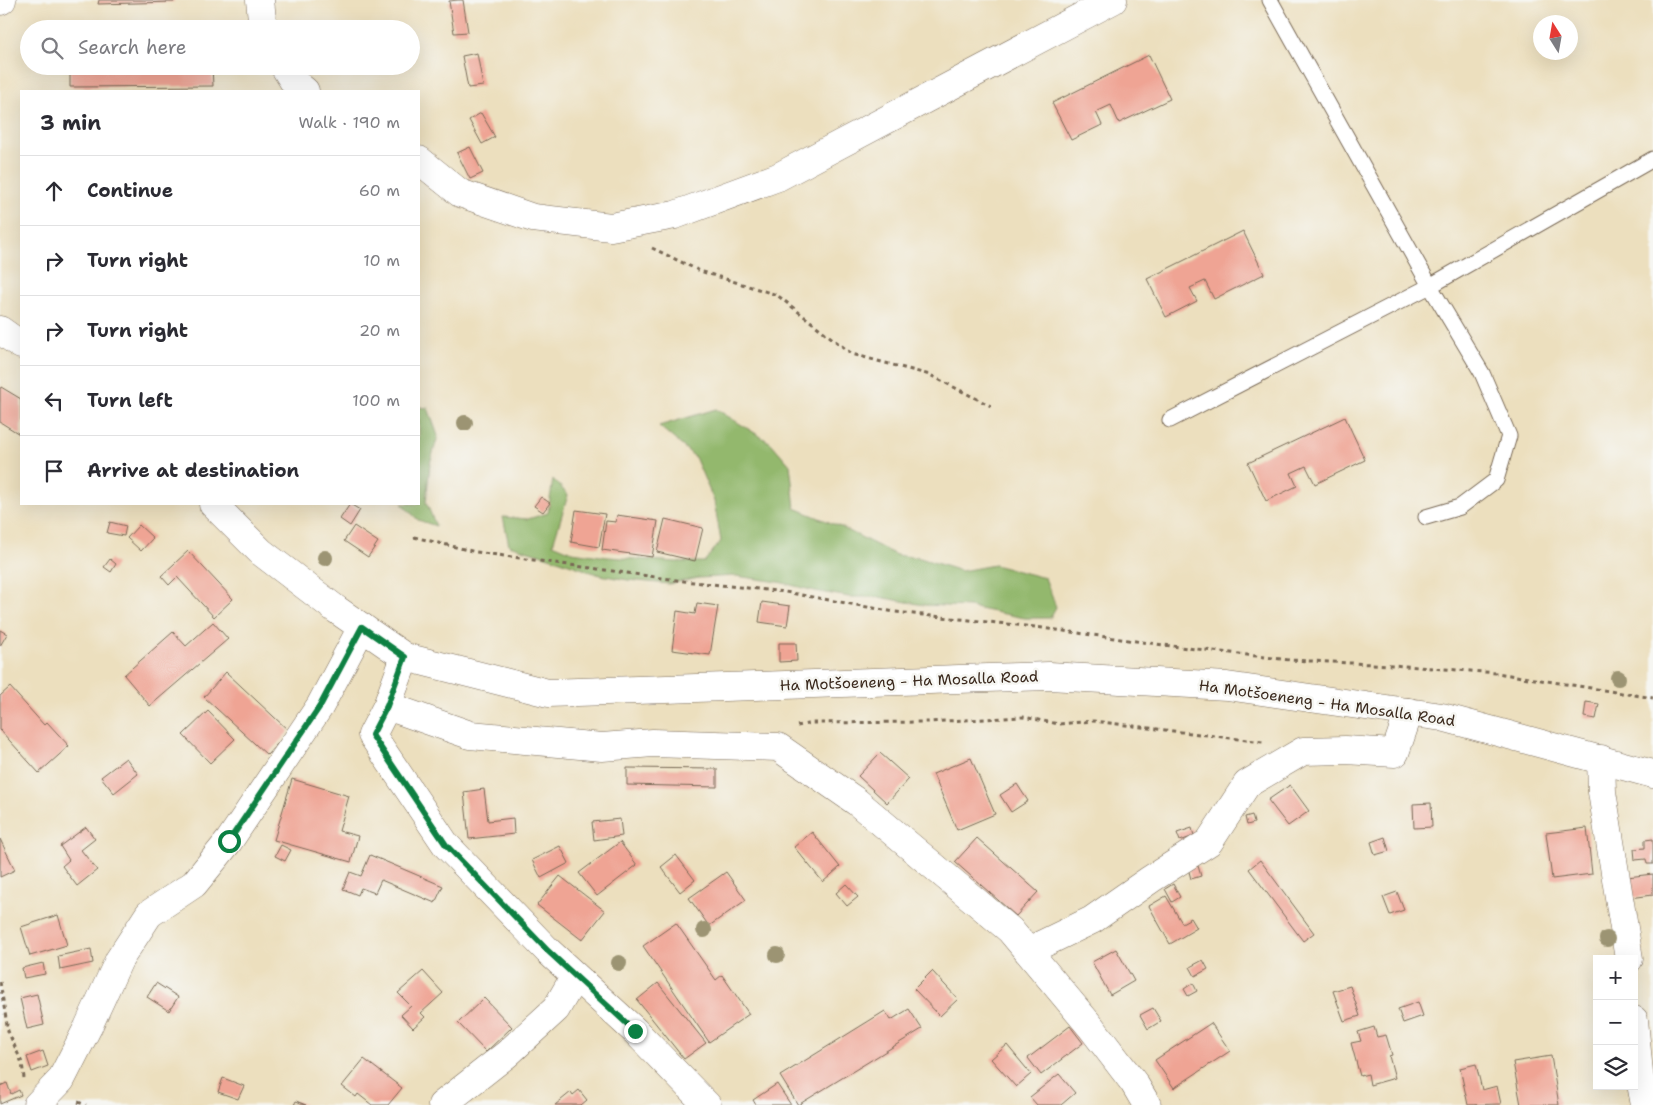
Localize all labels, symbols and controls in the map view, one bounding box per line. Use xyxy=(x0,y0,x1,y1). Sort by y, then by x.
north arrow xyxy=(1533,15,1578,60)
search box xyxy=(20,20,420,75)
icon: search xyxy=(38,34,66,62)
text: Search here xyxy=(78,35,187,60)
text: 3 min xyxy=(40,109,101,137)
text: Walk · 190 m xyxy=(298,112,400,133)
icon: ahead xyxy=(40,177,68,205)
text: Continue xyxy=(87,178,173,203)
text: 60 m xyxy=(359,180,400,201)
icon: right xyxy=(40,247,68,275)
text: Turn right xyxy=(87,248,188,273)
text: 10 m xyxy=(363,250,400,271)
icon: right xyxy=(40,317,68,345)
text: Turn right xyxy=(87,318,188,343)
text: 20 m xyxy=(359,320,400,341)
icon: left xyxy=(40,387,68,415)
text: Turn left xyxy=(87,388,173,413)
text: 100 m xyxy=(352,390,400,411)
icon: arrive xyxy=(40,457,68,485)
text: Arrive at destination xyxy=(87,458,299,483)
street label: Ha Motšoeneng - Ha Mosalla Road xyxy=(779,666,1039,696)
street label: Ha Motšoeneng - Ha Mosalla Road xyxy=(1198,675,1457,731)
route start xyxy=(218,830,241,853)
map controls xyxy=(1593,955,1638,1090)
button: + xyxy=(1593,955,1638,1000)
button: − xyxy=(1593,1000,1638,1045)
route end xyxy=(624,1020,647,1043)
button: layers xyxy=(1593,1045,1638,1090)

